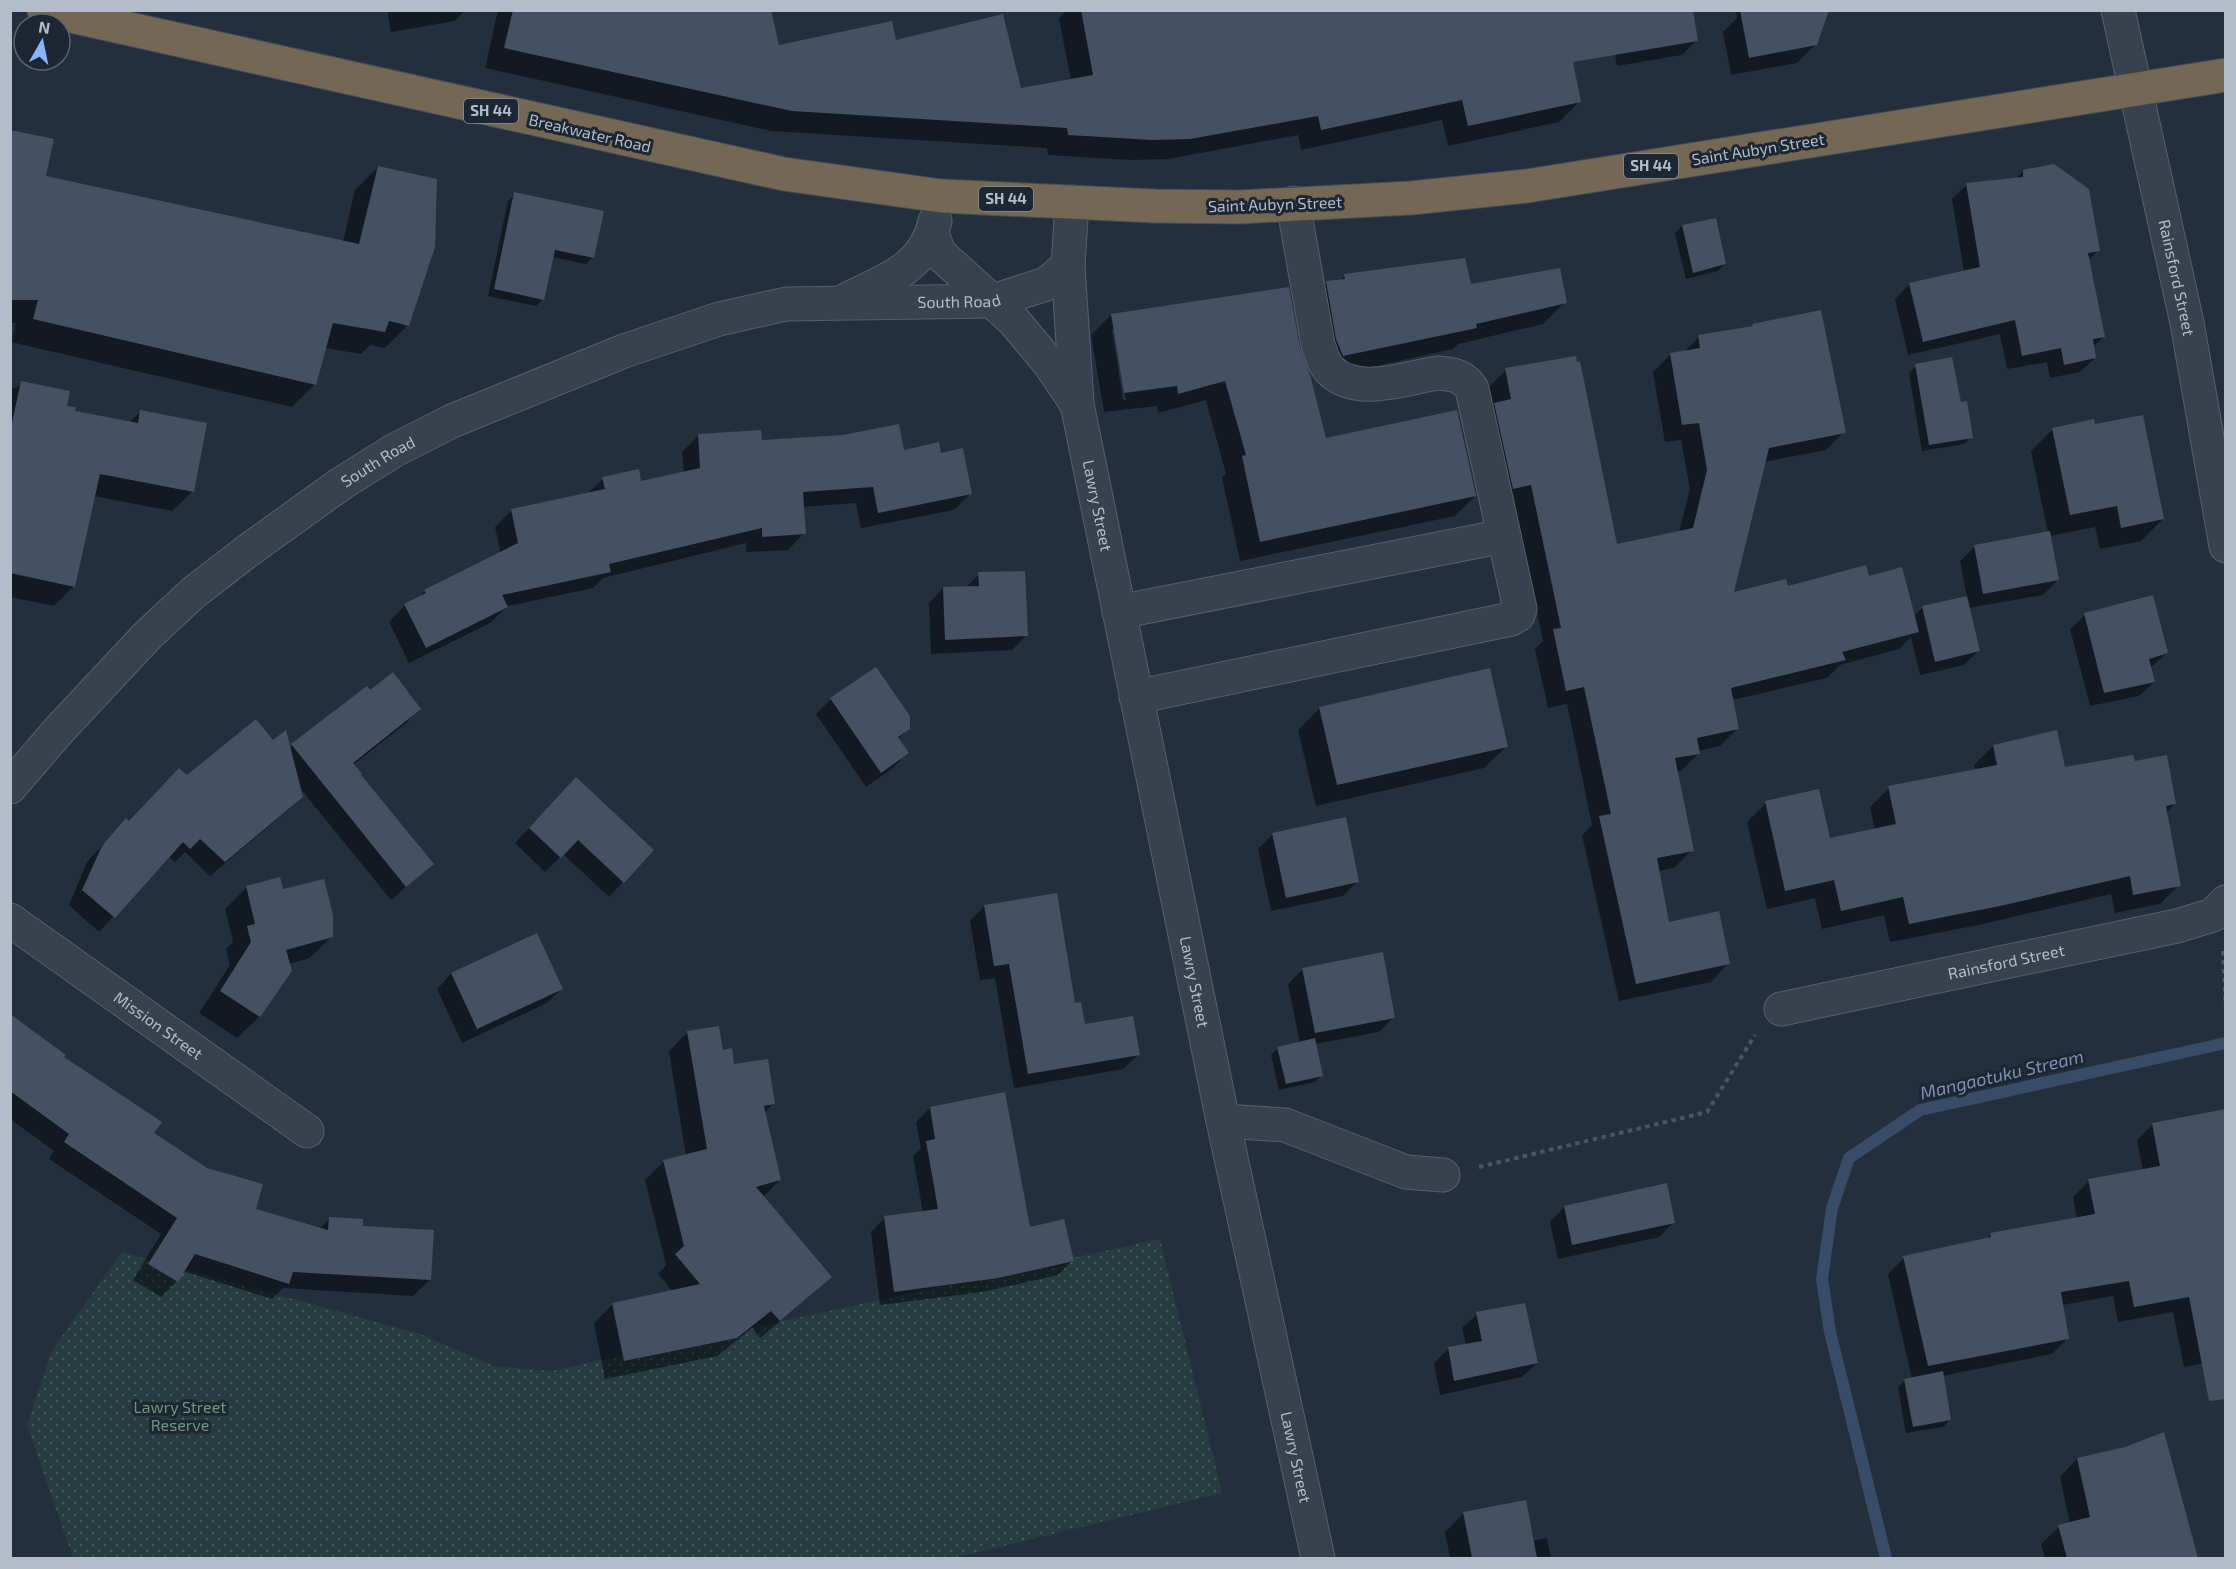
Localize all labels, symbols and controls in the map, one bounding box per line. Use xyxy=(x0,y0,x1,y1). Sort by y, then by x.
north arrow xyxy=(12,12,72,72)
text: N xyxy=(37,16,52,37)
road number: SH 44 xyxy=(464,99,518,123)
street label: Breakwater Road xyxy=(527,109,653,156)
street label: Saint Aubyn Street xyxy=(1690,129,1826,168)
road number: SH 44 xyxy=(1624,154,1678,178)
road number: SH 44 xyxy=(979,187,1033,211)
street label: Saint Aubyn Street xyxy=(1208,192,1342,215)
street label: Rainsford Street xyxy=(2155,217,2199,337)
street label: South Road xyxy=(917,289,1003,311)
street label: South Road xyxy=(337,432,418,490)
street label: Lawry Street xyxy=(1080,458,1117,553)
street label: Lawry Street xyxy=(1177,934,1214,1029)
street label: Rainsford Street xyxy=(1946,940,2066,983)
street label: Mission Street xyxy=(110,987,207,1063)
water label: Mangaotuku Stream xyxy=(1918,1044,2086,1104)
park label: Lawry Street Reserve xyxy=(134,1397,226,1434)
street label: Lawry Street xyxy=(1277,1410,1316,1504)

